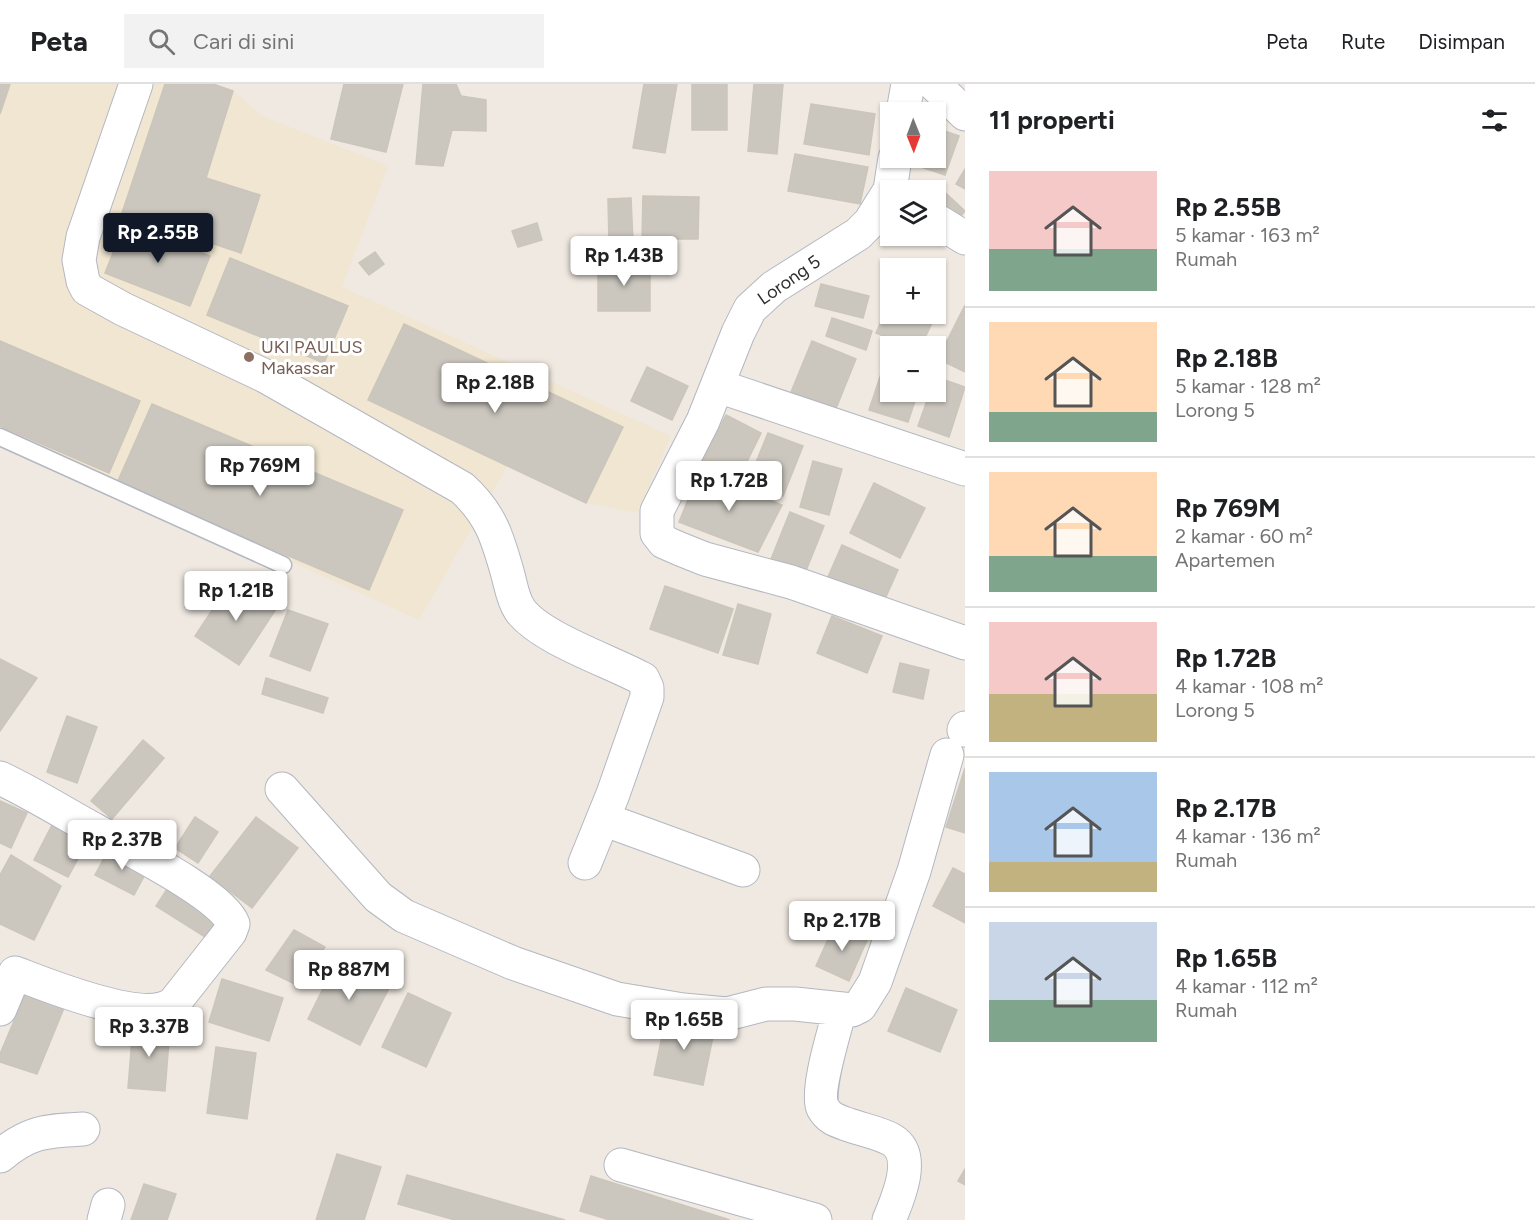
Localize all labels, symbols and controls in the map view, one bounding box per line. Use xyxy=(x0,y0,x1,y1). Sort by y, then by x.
search box xyxy=(124,14,544,68)
text: Peta xyxy=(30,24,88,58)
icon: search xyxy=(145,25,178,58)
text: Cari di sini xyxy=(193,28,294,55)
text: Peta xyxy=(1266,29,1308,54)
text: Rute xyxy=(1341,29,1385,54)
text: Disimpan xyxy=(1418,29,1505,54)
north arrow xyxy=(880,102,946,168)
map controls xyxy=(880,102,946,402)
text: 11 properti xyxy=(989,104,1115,136)
icon: filters xyxy=(1478,104,1511,137)
button: layers xyxy=(880,180,946,246)
text: Rp 2.55B xyxy=(1175,191,1281,223)
icon: home xyxy=(1037,195,1109,267)
pin: Rp 2.55B xyxy=(96,213,220,264)
text: Rp 2.55B xyxy=(117,220,199,244)
text: 5 kamar · 163 m² xyxy=(1175,223,1320,247)
pin: Rp 1.43B xyxy=(562,236,686,287)
text: Rp 1.43B xyxy=(584,243,664,267)
text: Rumah xyxy=(1175,247,1237,271)
street label: Lorong 5 xyxy=(753,250,825,310)
button: + xyxy=(880,258,946,324)
place label: UKI PAULUS Makassar xyxy=(261,336,363,379)
button: − xyxy=(880,336,946,402)
text: Rp 2.18B xyxy=(1175,342,1278,374)
icon: home xyxy=(1037,346,1109,418)
marker: UKI PAULUS Makassar xyxy=(242,350,256,364)
pin: Rp 2.18B xyxy=(433,363,557,414)
text: Rp 2.18B xyxy=(455,370,535,394)
text: 5 kamar · 128 m² xyxy=(1175,374,1321,398)
text: Lorong 5 xyxy=(1175,398,1255,422)
pin: Rp 769M xyxy=(205,446,315,497)
text: Rp 769M xyxy=(219,453,301,477)
pin: Rp 1.72B xyxy=(667,461,791,512)
text: Rp 1.72B xyxy=(690,468,768,492)
text: Rp 769M xyxy=(1175,492,1280,524)
icon: home xyxy=(1037,496,1109,568)
text: 2 kamar · 60 m² xyxy=(1175,524,1313,548)
text: Apartemen xyxy=(1175,548,1275,572)
pin: Rp 1.21B xyxy=(174,571,298,622)
text: Rp 1.21B xyxy=(198,578,274,602)
text: Rp 1.72B xyxy=(1175,642,1276,674)
icon: home xyxy=(1037,646,1109,718)
text: 4 kamar · 108 m² xyxy=(1175,674,1324,698)
text: Lorong 5 xyxy=(1175,698,1255,722)
text: Rp 2.17B xyxy=(1175,792,1276,824)
icon: home xyxy=(1037,796,1109,868)
pin: Rp 2.37B xyxy=(60,820,184,871)
text: 4 kamar · 136 m² xyxy=(1175,824,1321,848)
text: Rp 2.37B xyxy=(82,827,162,851)
text: Rumah xyxy=(1175,848,1237,872)
pin: Rp 2.17B xyxy=(780,901,904,952)
text: Rp 2.17B xyxy=(803,908,881,932)
text: Rp 1.65B xyxy=(1175,942,1277,974)
icon: home xyxy=(1037,946,1109,1018)
pin: Rp 887M xyxy=(294,950,404,1001)
text: Rp 887M xyxy=(308,957,390,981)
text: 4 kamar · 112 m² xyxy=(1175,974,1318,998)
text: Rumah xyxy=(1175,998,1237,1022)
pin: Rp 1.65B xyxy=(622,1000,746,1051)
pin: Rp 3.37B xyxy=(87,1007,211,1058)
text: Rp 1.65B xyxy=(645,1007,723,1031)
text: Rp 3.37B xyxy=(109,1014,189,1038)

